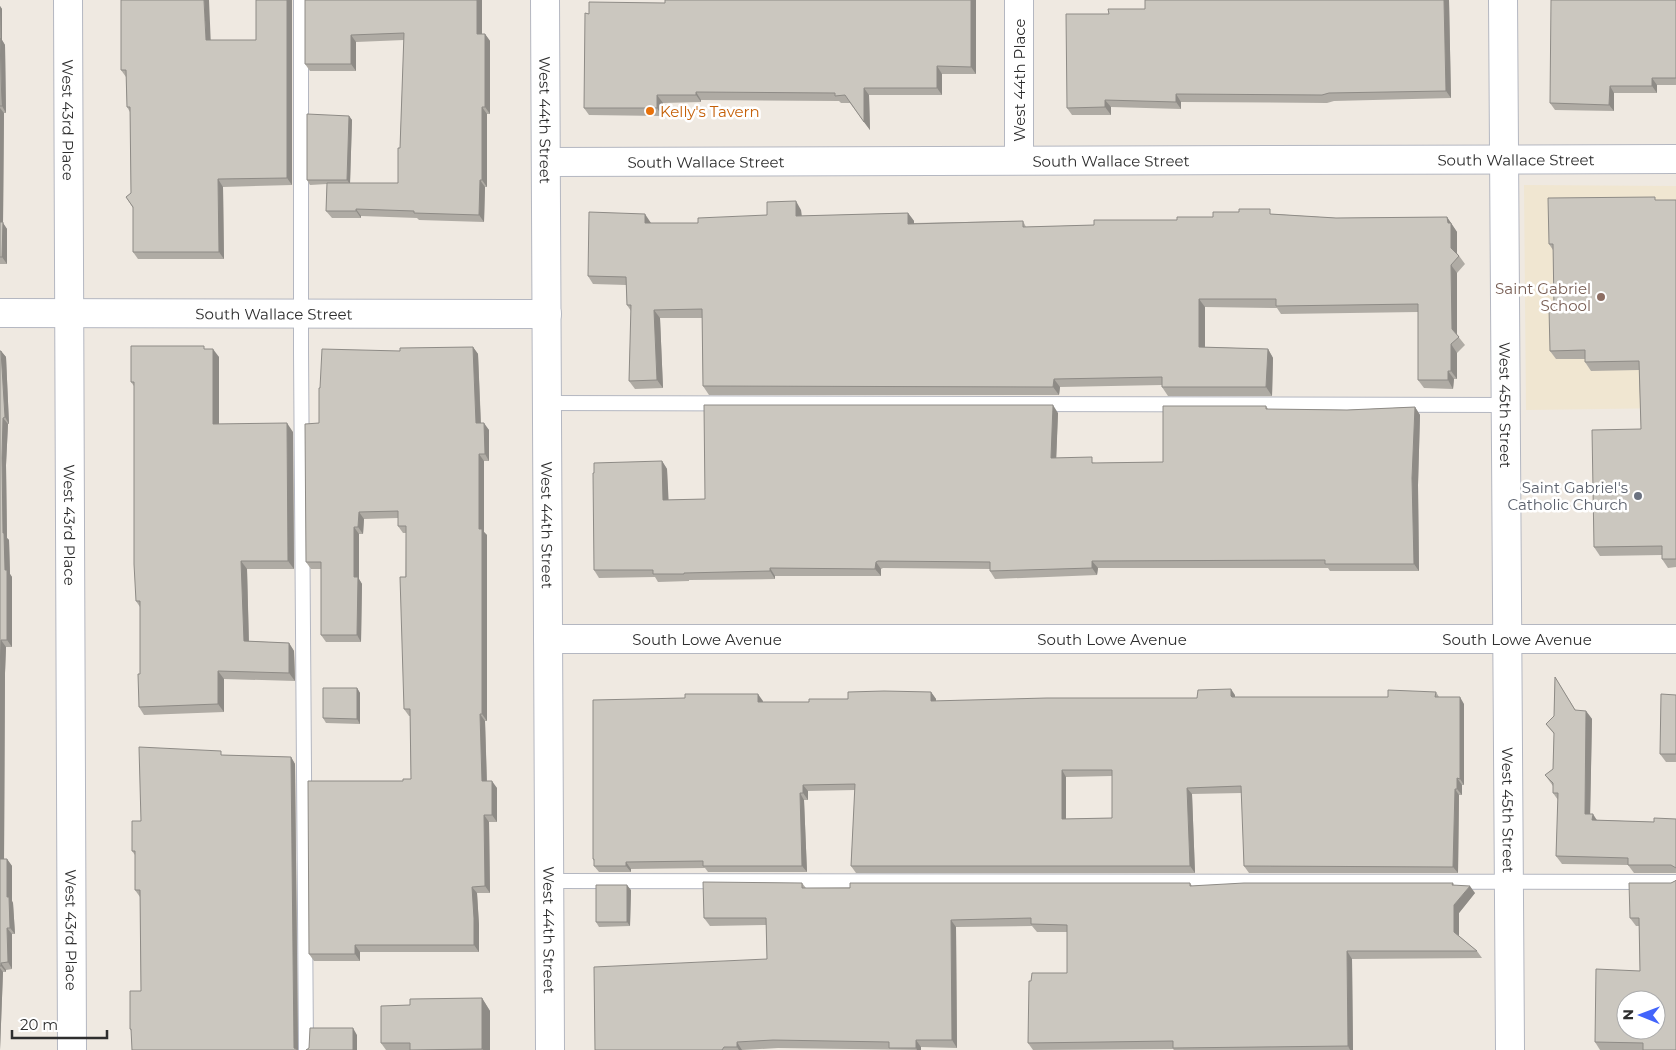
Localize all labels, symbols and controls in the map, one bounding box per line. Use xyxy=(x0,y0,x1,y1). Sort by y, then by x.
street label: West 44th Place xyxy=(1010,18,1029,142)
street label: West 44th Street xyxy=(536,56,555,184)
street label: West 43rd Place xyxy=(59,59,78,181)
place label: Kelly's Tavern xyxy=(660,102,760,121)
marker: Kelly's Tavern xyxy=(644,105,656,117)
street label: South Wallace Street xyxy=(1437,150,1595,169)
street label: South Wallace Street xyxy=(1032,151,1190,170)
street label: South Wallace Street xyxy=(627,152,785,171)
place label: Saint Gabriel School xyxy=(1495,279,1591,315)
marker: Saint Gabriel School xyxy=(1595,291,1607,303)
street label: South Wallace Street xyxy=(195,304,353,323)
street label: West 45th Street xyxy=(1496,342,1516,468)
street label: West 44th Street xyxy=(538,461,557,589)
street label: West 43rd Place xyxy=(60,464,80,586)
place label: Saint Gabriel's Catholic Church xyxy=(1507,478,1628,514)
marker: Saint Gabriel's Catholic Church xyxy=(1632,490,1644,502)
street label: South Lowe Avenue xyxy=(632,630,782,649)
street label: South Lowe Avenue xyxy=(1037,630,1187,649)
street label: South Lowe Avenue xyxy=(1442,630,1592,649)
street label: West 45th Street xyxy=(1498,747,1518,873)
street label: West 44th Street xyxy=(540,866,559,994)
street label: West 43rd Place xyxy=(62,869,81,991)
north arrow xyxy=(1616,990,1666,1040)
scale bar xyxy=(12,1008,108,1040)
text: N xyxy=(1619,1009,1637,1021)
text: 20 m xyxy=(20,1015,58,1034)

